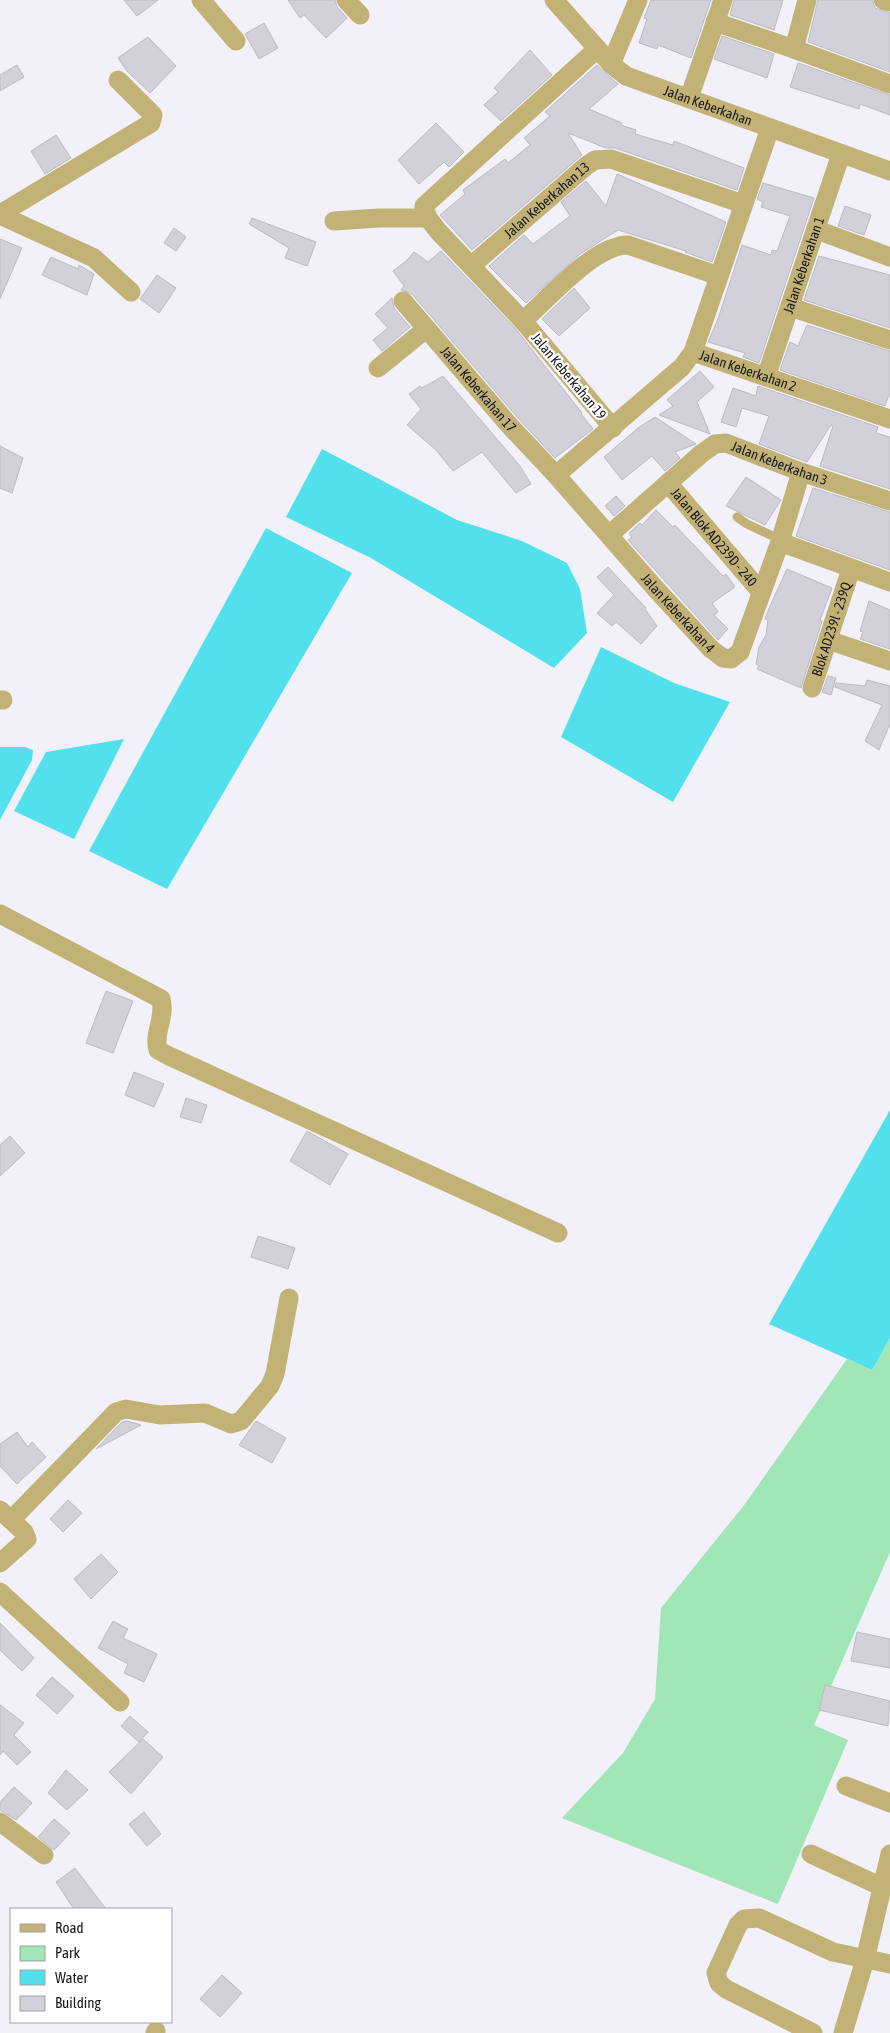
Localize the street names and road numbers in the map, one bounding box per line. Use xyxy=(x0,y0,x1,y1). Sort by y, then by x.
street label: Jalan Keberkahan xyxy=(662,82,754,129)
street label: Jalan Keberkahan 13 xyxy=(501,159,593,242)
street label: Jalan Keberkahan 1 xyxy=(780,215,827,316)
street label: Jalan Keberkahan 19 xyxy=(528,330,610,422)
street label: Jalan Keberkahan 17 xyxy=(437,343,520,435)
street label: Jalan Keberkahan 2 xyxy=(697,347,798,395)
street label: Jalan Keberkahan 3 xyxy=(729,438,830,488)
street label: Jalan Blok AD239D - 240 xyxy=(668,485,761,590)
street label: Jalan Keberkahan 4 xyxy=(638,570,718,656)
street label: Blok AD239l - 239Q xyxy=(808,579,854,678)

